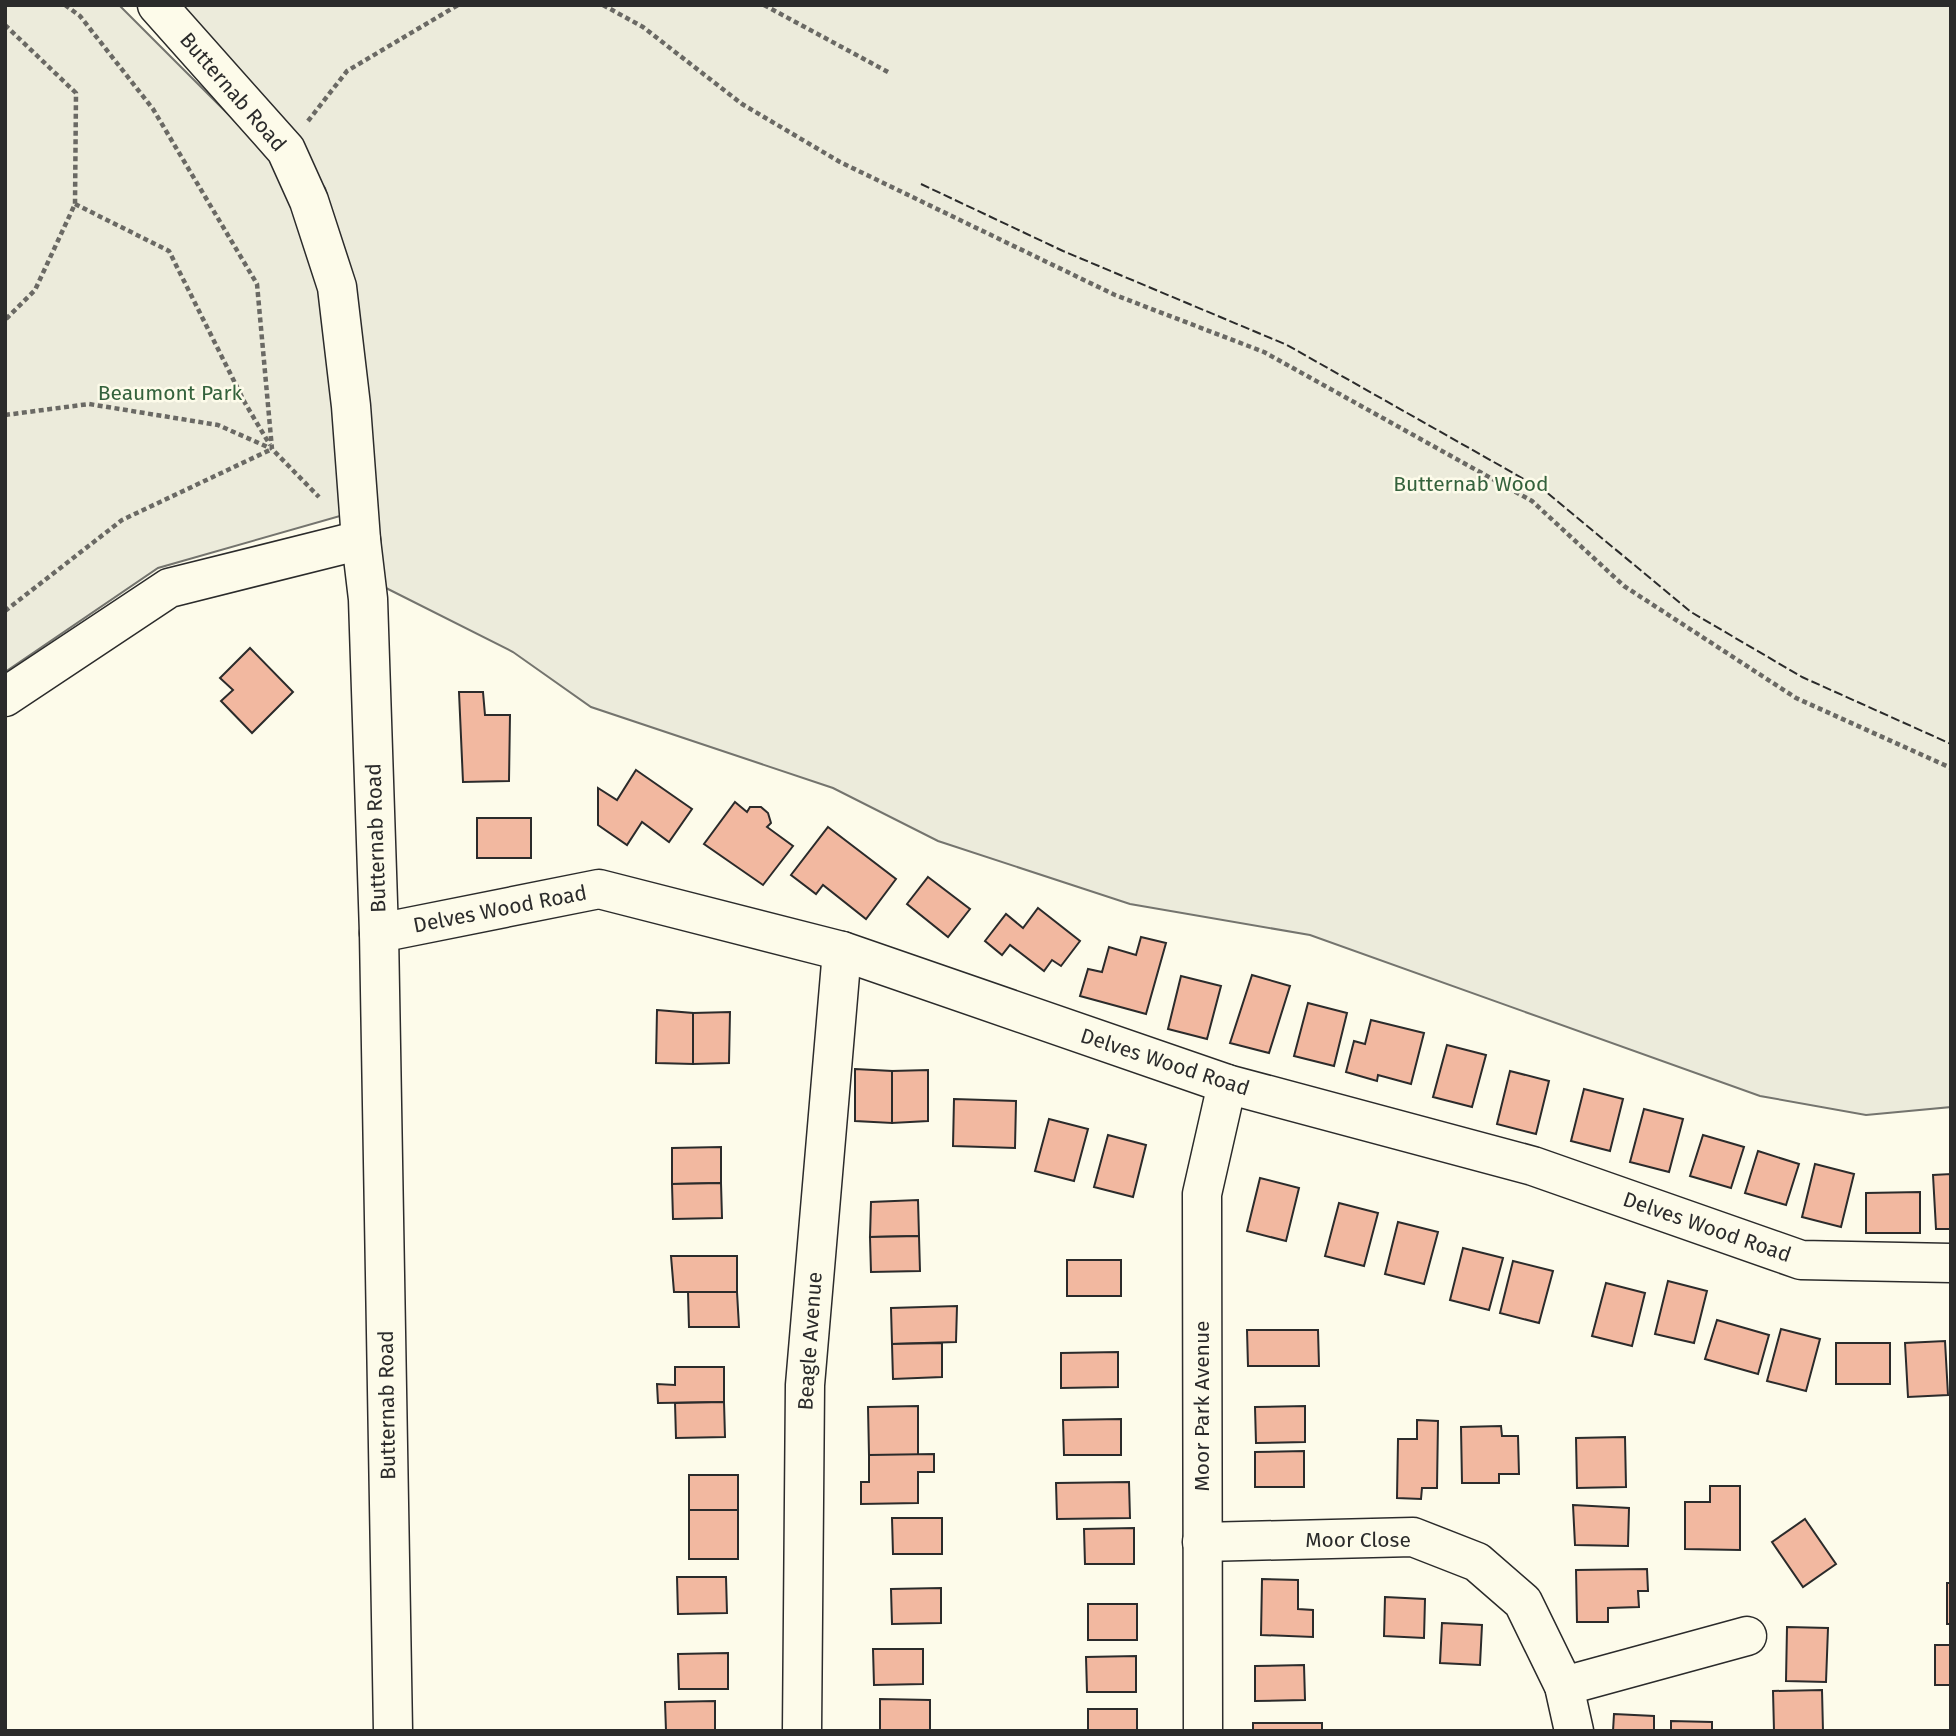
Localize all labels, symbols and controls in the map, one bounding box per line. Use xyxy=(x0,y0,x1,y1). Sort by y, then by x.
street label: Butternab Road xyxy=(174,27,292,157)
park label: Beaumont Park xyxy=(98,380,243,406)
park label: Butternab Wood xyxy=(1393,471,1549,497)
street label: Butternab Road xyxy=(360,763,392,913)
street label: Delves Wood Road xyxy=(411,879,589,939)
street label: Delves Wood Road xyxy=(1077,1022,1253,1102)
street label: Delves Wood Road xyxy=(1619,1186,1795,1268)
street label: Beagle Avenue xyxy=(792,1271,828,1411)
street label: Moor Park Avenue xyxy=(1189,1320,1215,1492)
street label: Butternab Road xyxy=(373,1330,401,1480)
street label: Moor Close xyxy=(1305,1527,1411,1553)

